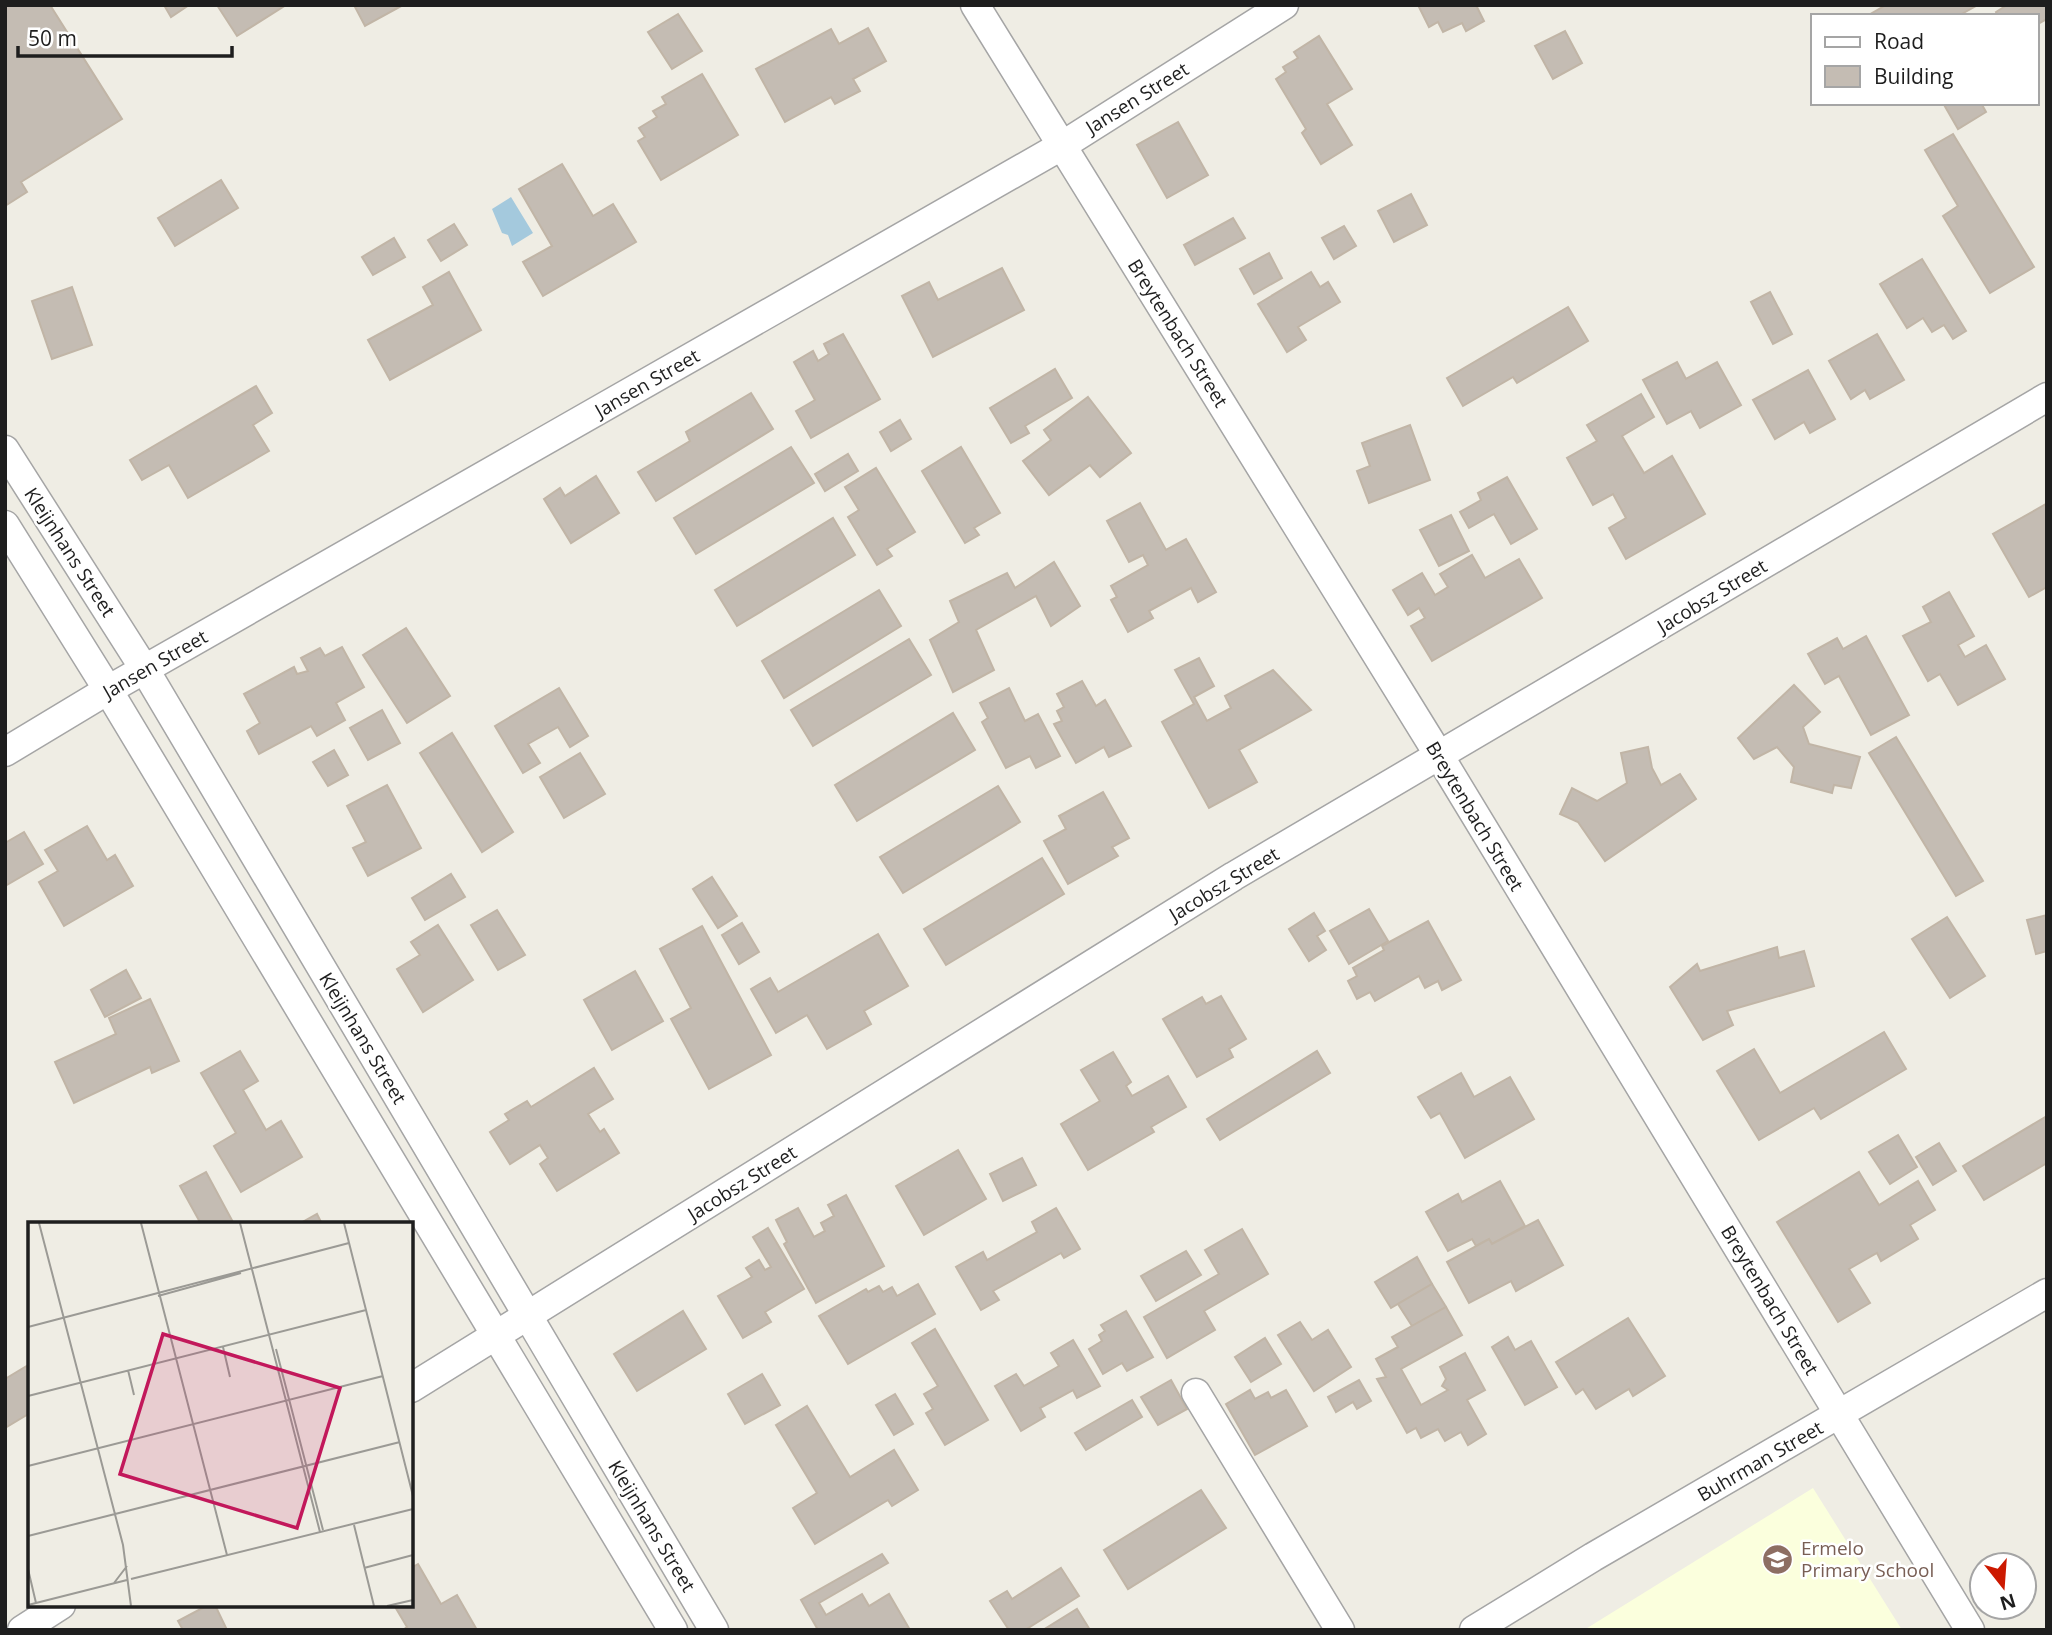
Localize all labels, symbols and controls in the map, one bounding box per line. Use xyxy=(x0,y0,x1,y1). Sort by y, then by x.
scale bar xyxy=(18,14,231,58)
legend xyxy=(1811,14,2038,105)
text: 50 m xyxy=(28,24,77,52)
text: Road xyxy=(1874,27,1924,55)
street label: Jansen Street xyxy=(1079,56,1194,141)
text: Building xyxy=(1874,62,1953,90)
street label: Breytenbach Street xyxy=(1122,254,1234,412)
street label: Jansen Street xyxy=(588,342,704,424)
street label: Kleijnhans Street xyxy=(18,482,122,622)
street label: Jacobsz Street xyxy=(1651,553,1772,640)
street label: Jansen Street xyxy=(96,623,212,705)
street label: Breytenbach Street xyxy=(1420,736,1530,896)
street label: Jacobsz Street xyxy=(1163,841,1284,928)
street label: Kleijnhans Street xyxy=(313,967,413,1109)
street label: Jacobsz Street xyxy=(681,1139,802,1228)
street label: Breytenbach Street xyxy=(1715,1220,1825,1380)
inset map xyxy=(28,1222,413,1607)
street label: Buhrman Street xyxy=(1692,1414,1828,1508)
street label: Kleijnhans Street xyxy=(602,1455,702,1597)
place label: Ermelo Primary School xyxy=(1801,1535,1934,1583)
school or university icon: Ermelo Primary School xyxy=(1761,1542,1795,1576)
north arrow xyxy=(1968,1551,2038,1621)
text: N xyxy=(1997,1588,2019,1617)

